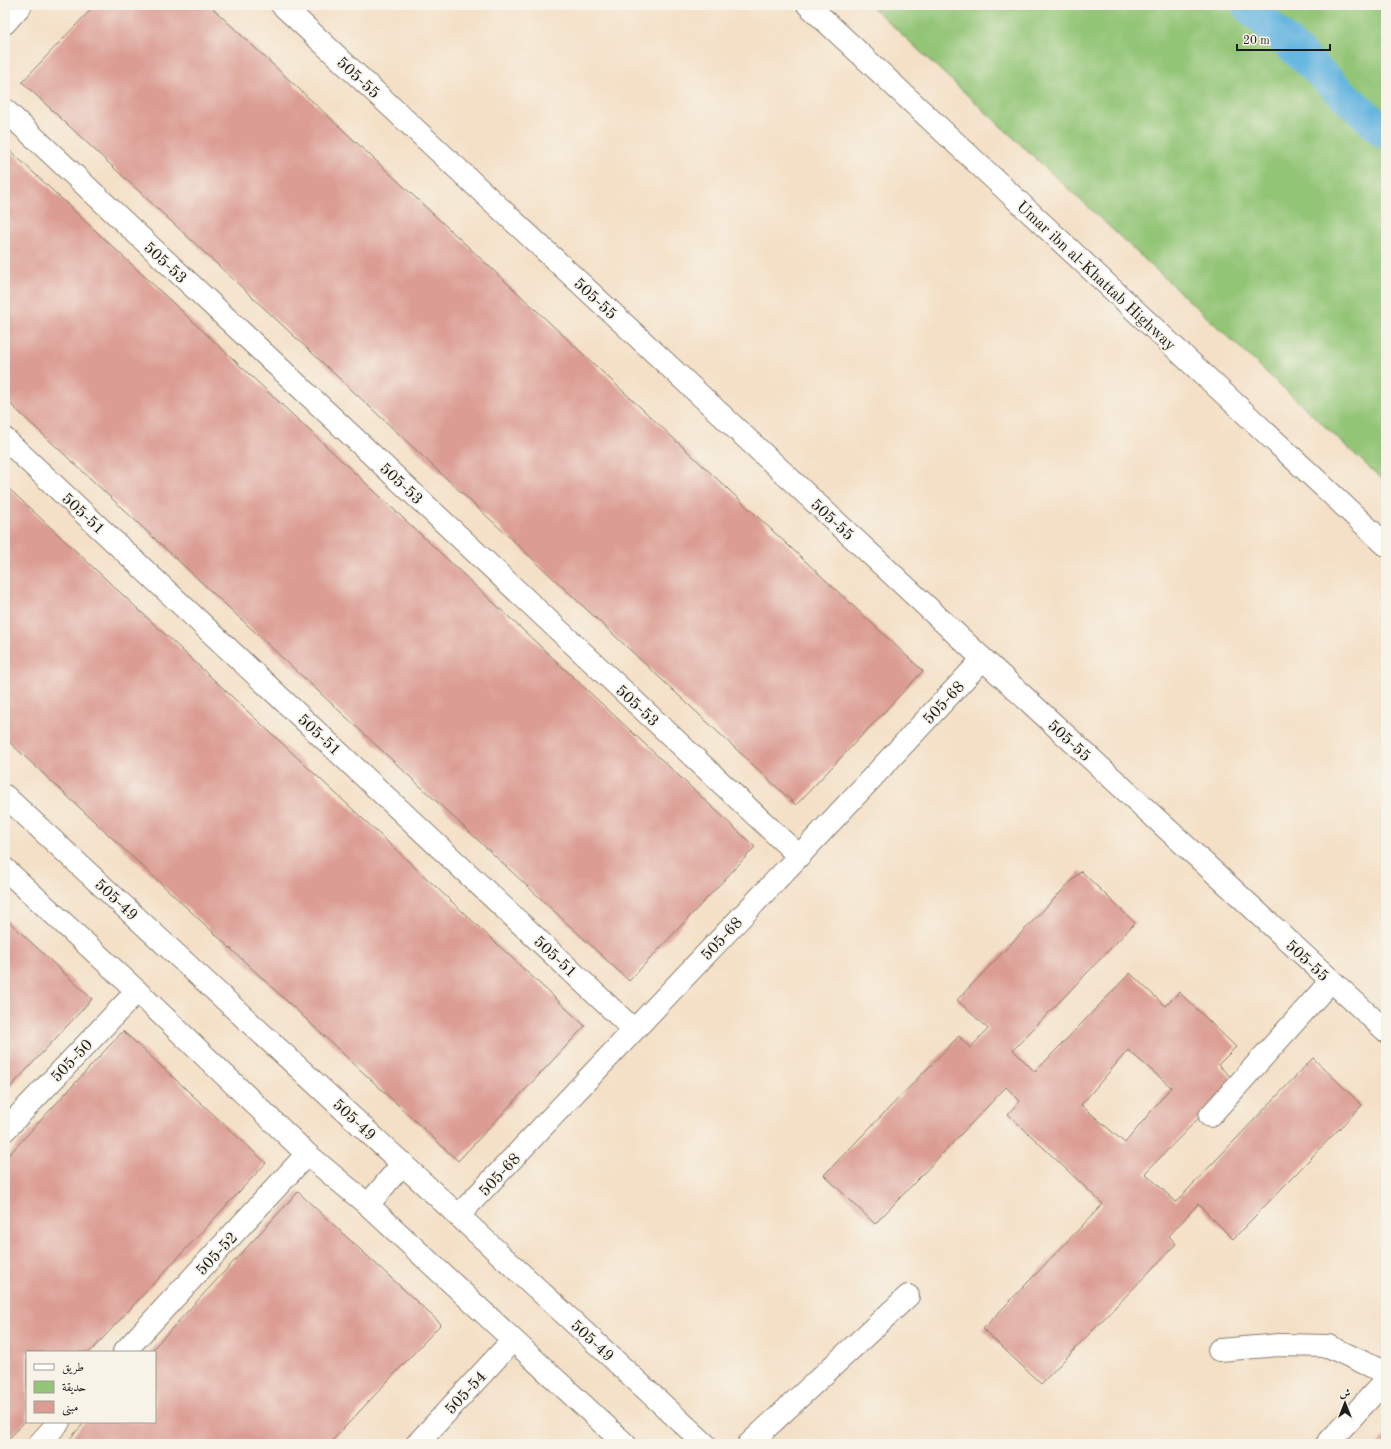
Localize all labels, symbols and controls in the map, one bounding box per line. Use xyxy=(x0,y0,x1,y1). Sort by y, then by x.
scale bar xyxy=(1237,26,1330,52)
text: 20 m xyxy=(1243,35,1270,47)
street label: 505-55 xyxy=(333,55,382,102)
street label: Umar ibn al-Khattab Highway xyxy=(1013,199,1179,355)
street label: 505-53 xyxy=(140,240,189,287)
street label: 505-55 xyxy=(570,276,619,323)
street label: 505-53 xyxy=(376,461,425,508)
street label: 505-51 xyxy=(58,491,107,538)
street label: 505-55 xyxy=(807,497,856,544)
street label: 505-68 xyxy=(921,679,968,728)
street label: 505-53 xyxy=(612,683,661,730)
street label: 505-51 xyxy=(294,712,343,759)
street label: 505-55 xyxy=(1044,718,1093,765)
street label: 505-49 xyxy=(91,877,140,924)
street label: 505-68 xyxy=(699,915,746,964)
street label: 505-51 xyxy=(530,934,579,981)
street label: 505-55 xyxy=(1282,938,1331,985)
street label: 505-50 xyxy=(49,1037,96,1086)
street label: 505-49 xyxy=(329,1097,378,1144)
street label: 505-68 xyxy=(477,1151,524,1200)
street label: 505-52 xyxy=(194,1230,241,1279)
street label: 505-49 xyxy=(567,1318,616,1365)
legend xyxy=(26,1351,156,1423)
text: طريق xyxy=(62,1362,84,1375)
street label: 505-54 xyxy=(443,1369,490,1418)
text: حديقة xyxy=(62,1382,86,1395)
north arrow xyxy=(1325,1383,1365,1423)
text: ش xyxy=(1340,1389,1351,1400)
text: مبنى xyxy=(62,1402,78,1416)

